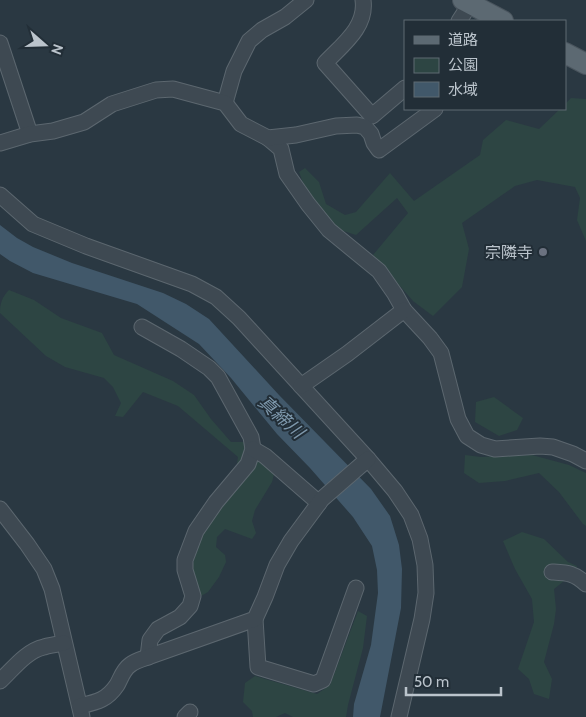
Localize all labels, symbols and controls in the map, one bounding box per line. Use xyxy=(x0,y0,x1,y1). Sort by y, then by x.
north arrow xyxy=(20,20,70,70)
legend xyxy=(404,20,566,110)
text: 道路 xyxy=(448,31,478,49)
text: N xyxy=(47,42,67,57)
text: 公園 xyxy=(448,56,478,74)
text: 水域 xyxy=(448,81,478,99)
place label: 宗隣寺 xyxy=(485,243,533,262)
marker: 宗隣寺 xyxy=(537,246,549,258)
water label: 真締川 xyxy=(254,391,310,445)
scale bar xyxy=(406,664,501,696)
text: 50 m xyxy=(414,673,449,691)

